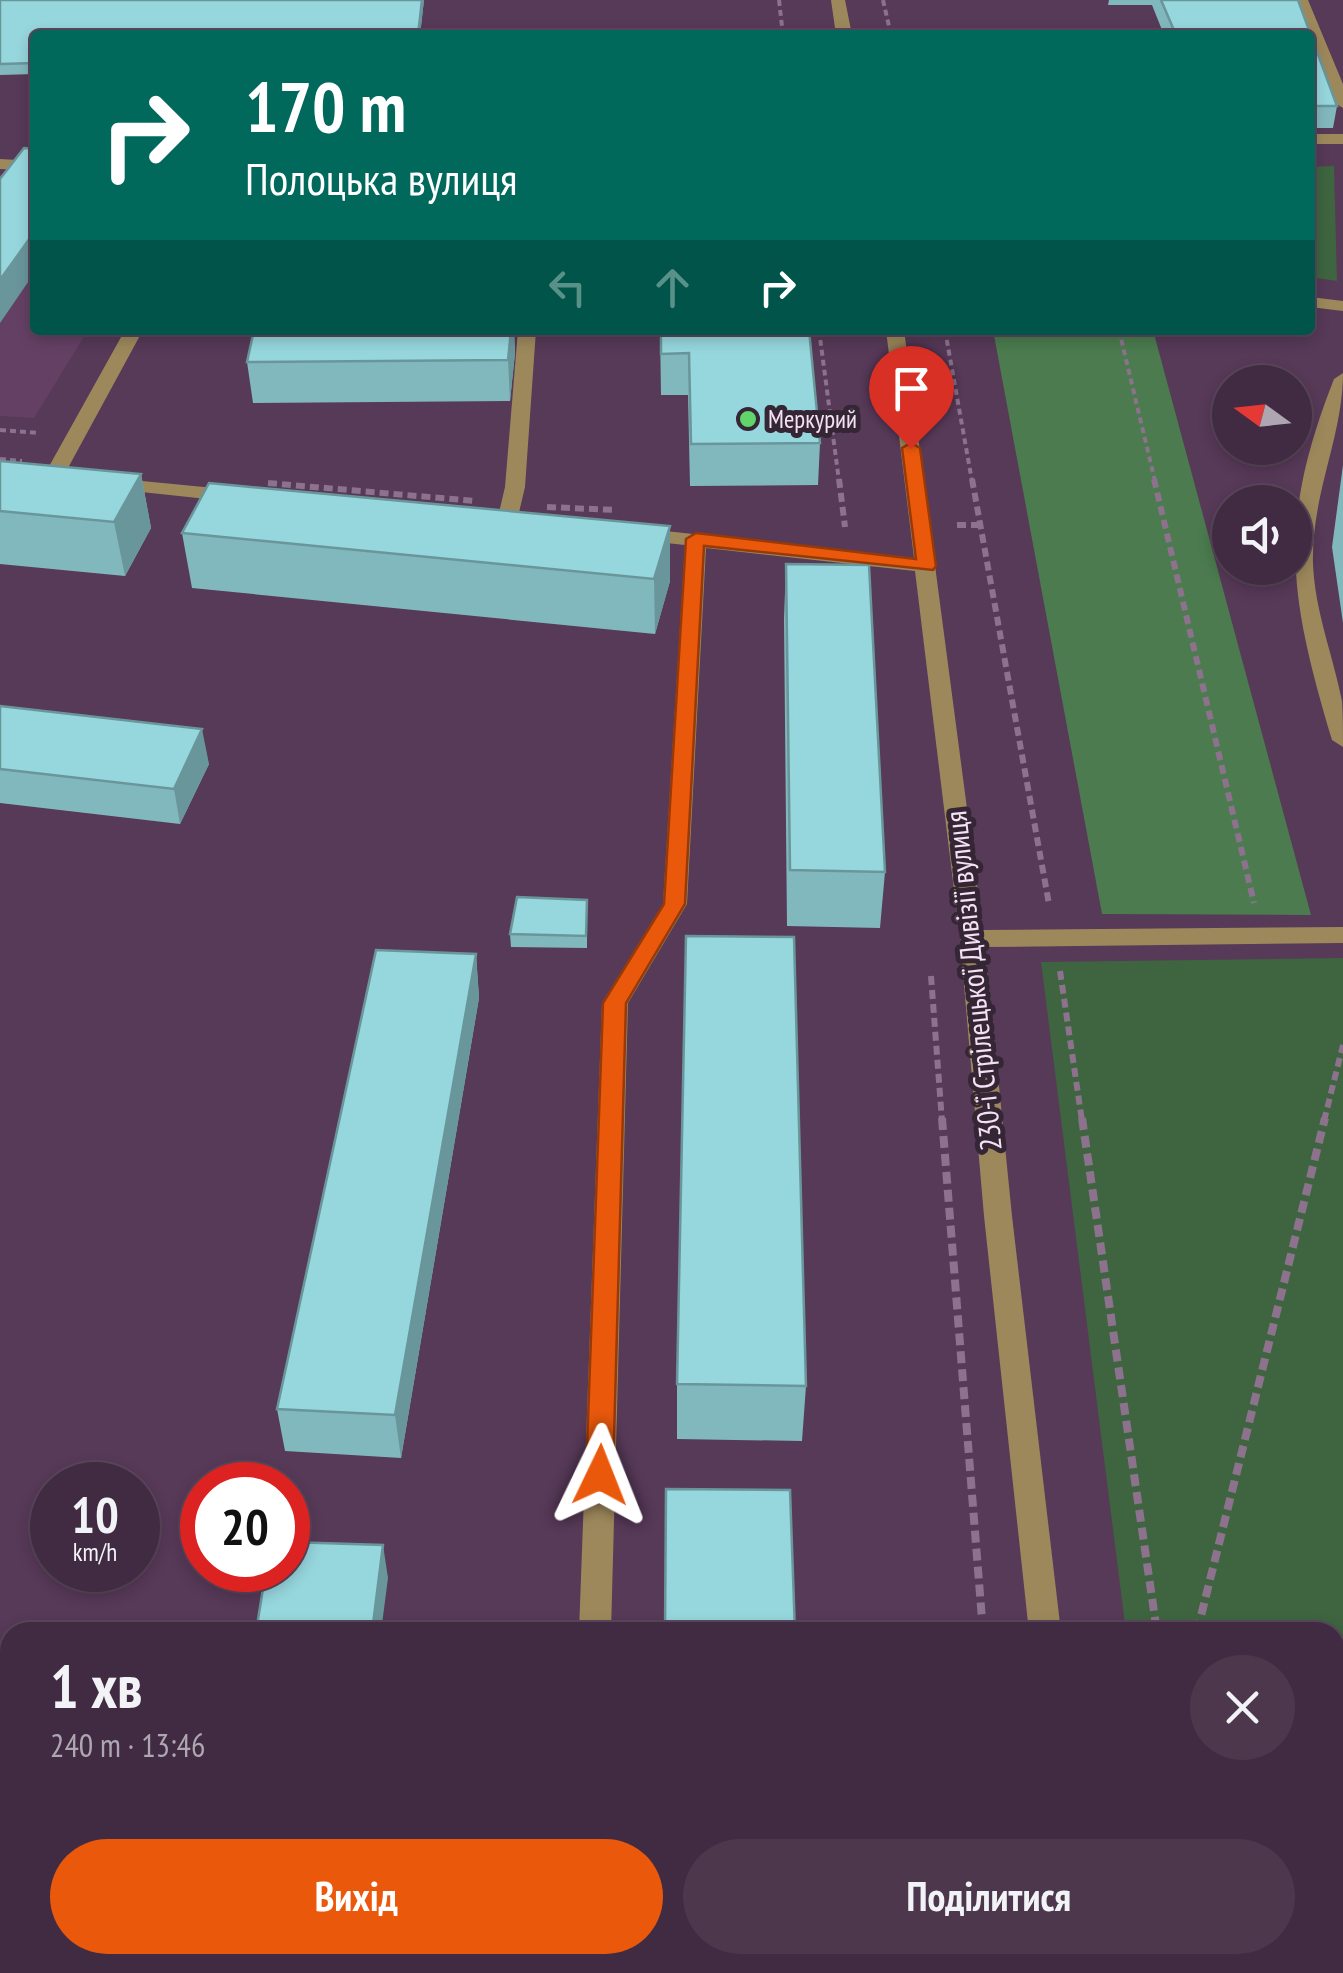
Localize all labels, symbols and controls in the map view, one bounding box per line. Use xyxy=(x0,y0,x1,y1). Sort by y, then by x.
text: 170 m xyxy=(245,61,406,151)
icon: right xyxy=(80,70,210,200)
text: Полоцька вулиця xyxy=(245,149,518,207)
icon: left xyxy=(540,260,595,315)
icon: ahead xyxy=(645,260,700,315)
icon: right xyxy=(750,260,805,315)
pin xyxy=(869,346,954,449)
icon: arrive xyxy=(884,361,939,416)
north arrow xyxy=(1212,365,1312,465)
map controls xyxy=(1212,365,1312,585)
place label: Меркурий xyxy=(768,403,857,435)
marker: Меркурий xyxy=(737,408,759,430)
button: sound xyxy=(1212,485,1312,585)
street label: 230-ї Стрілецької Дивізії вулиця xyxy=(935,809,1010,1153)
position arrow xyxy=(548,1423,652,1527)
speed limit sign: 20 xyxy=(180,1462,310,1592)
text: 10 xyxy=(71,1482,119,1547)
text: km/h xyxy=(73,1536,117,1568)
text: 1 хв xyxy=(50,1647,142,1725)
button: close xyxy=(1190,1655,1295,1760)
text: 240 m · 13:46 xyxy=(50,1724,205,1766)
button: Вихід xyxy=(50,1839,663,1954)
button: Поділитися xyxy=(683,1839,1295,1954)

